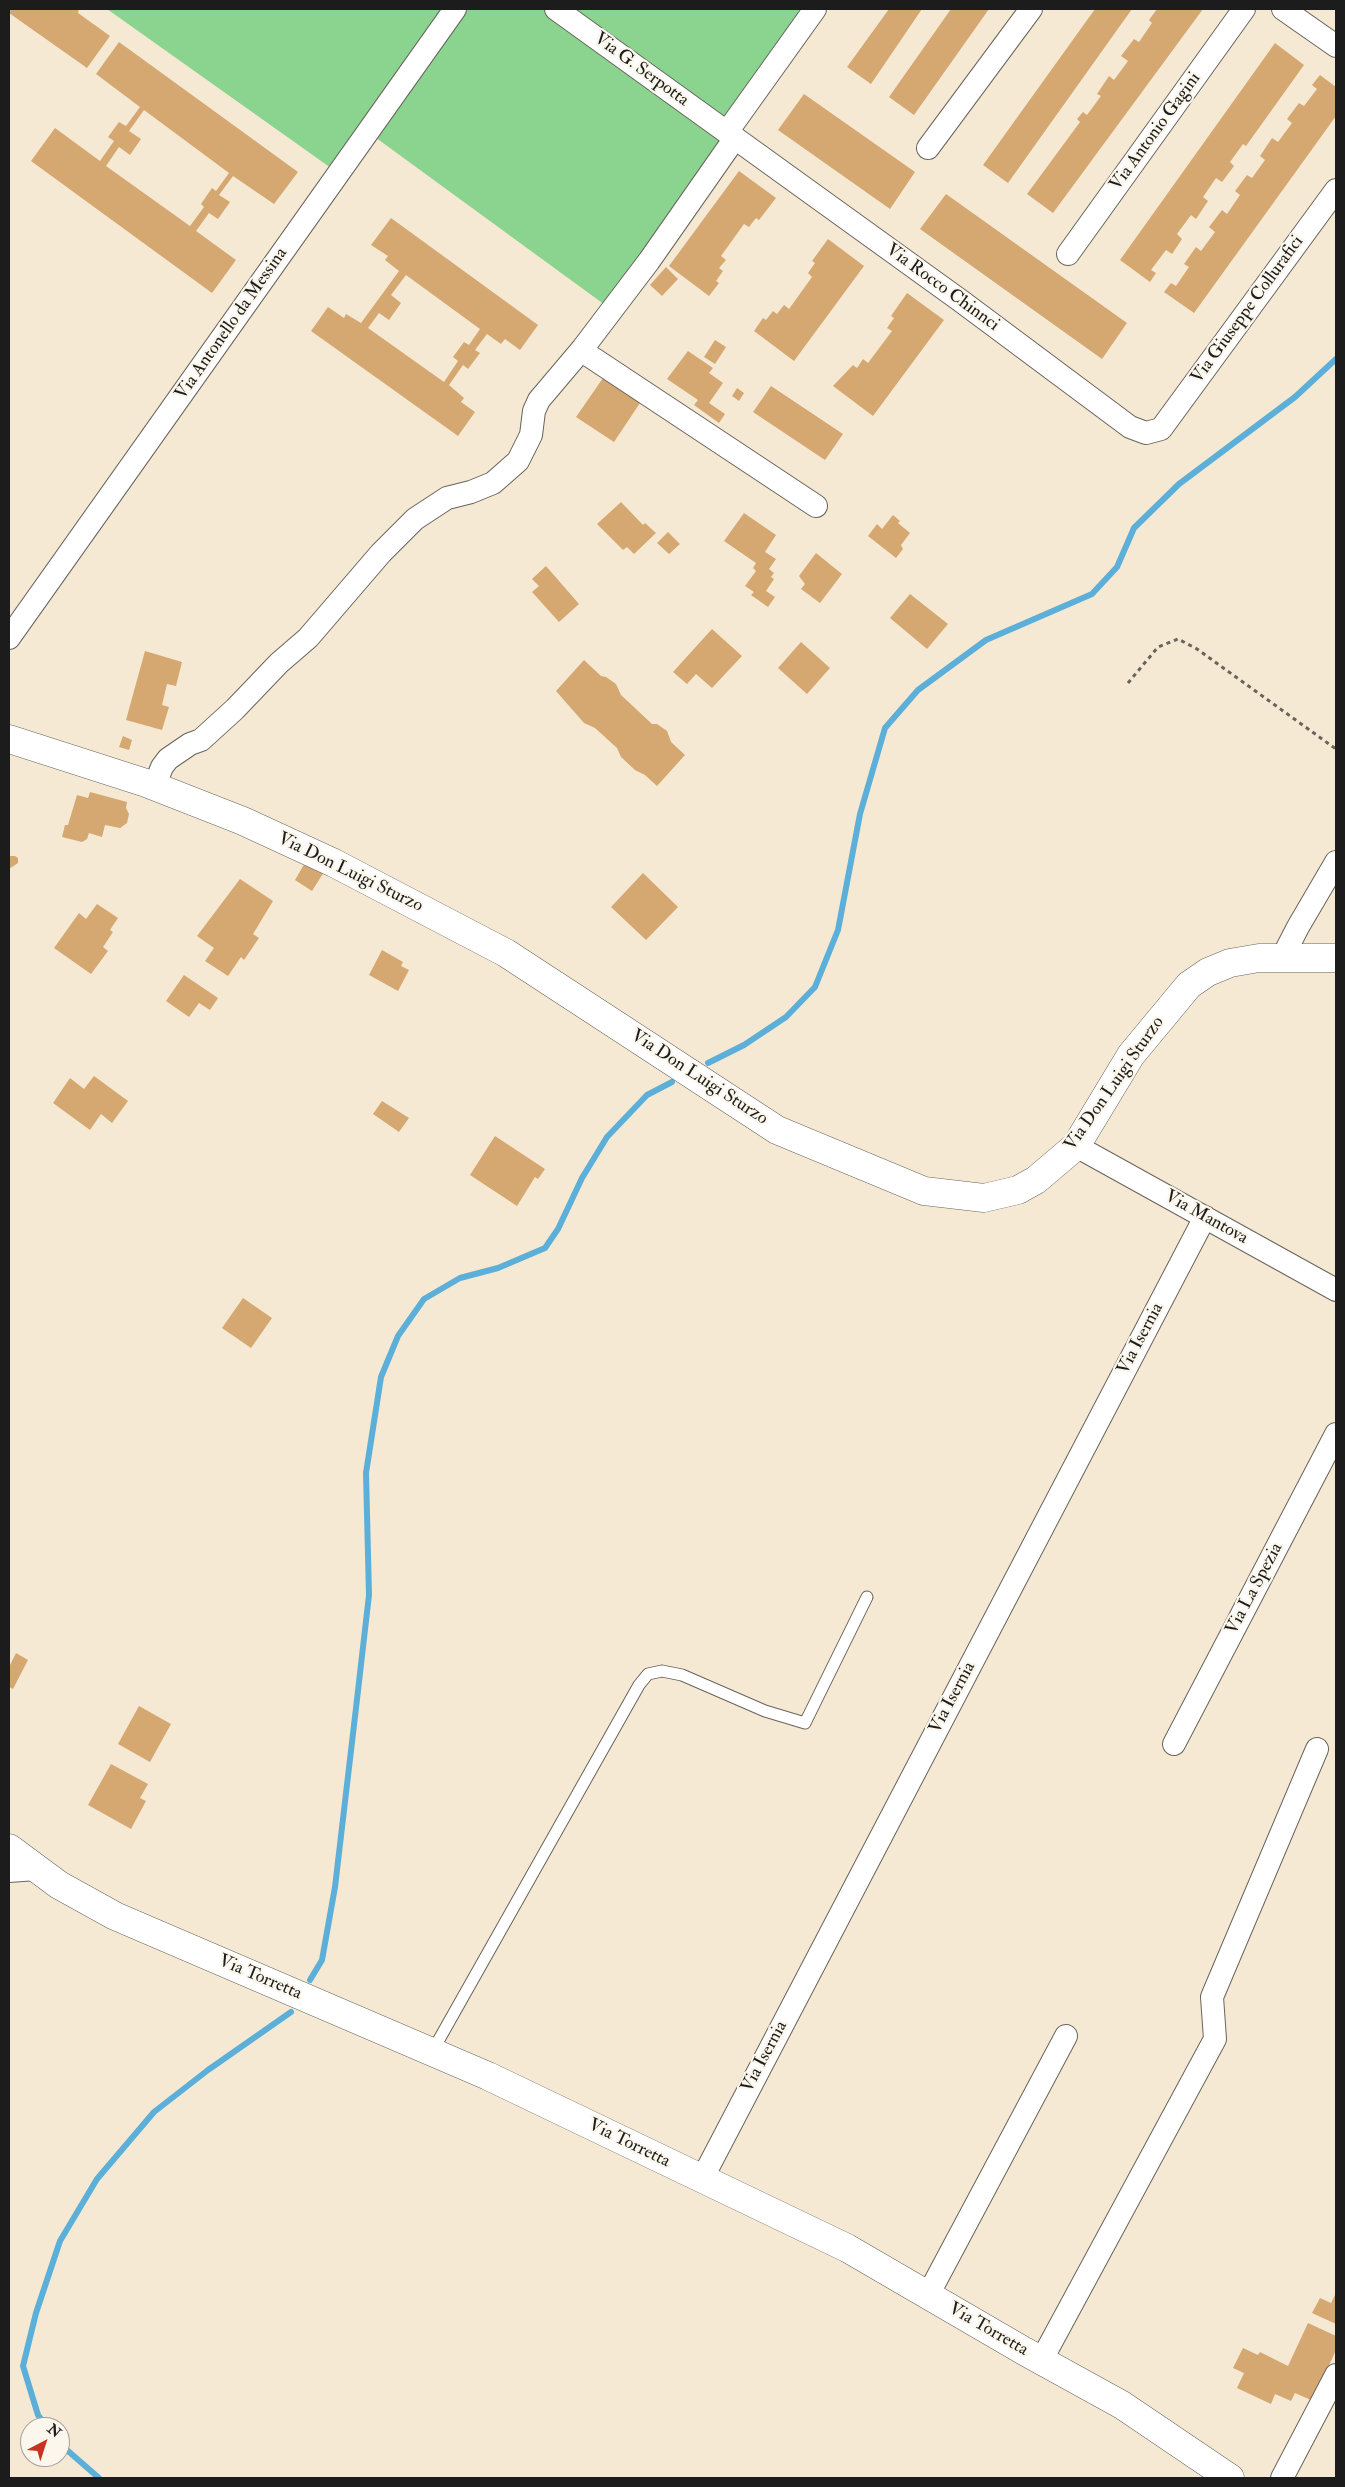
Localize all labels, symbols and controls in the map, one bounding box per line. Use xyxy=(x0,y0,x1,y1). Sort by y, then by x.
street label: Via G. Serpotta xyxy=(589,28,693,112)
street label: Via Antonio Gagini xyxy=(1106,69,1206,195)
street label: Via Giuseppe Collurafici xyxy=(1187,232,1309,388)
street label: Via Rocco Chinnci xyxy=(881,240,1003,336)
street label: Via Antonello da Messina xyxy=(171,244,293,404)
street label: Via Don Luigi Sturzo xyxy=(274,828,426,918)
street label: Via Don Luigi Sturzo xyxy=(1061,1013,1169,1155)
street label: Via Don Luigi Sturzo xyxy=(626,1026,772,1130)
street label: Via Mantova xyxy=(1161,1186,1251,1250)
street label: Via Isernia xyxy=(1113,1300,1169,1378)
street label: Via La Spezia xyxy=(1222,1540,1288,1638)
street label: Via Isernia xyxy=(925,1659,981,1737)
street label: Via Torretta xyxy=(215,1951,305,2005)
street label: Via Isernia xyxy=(737,2018,793,2096)
street label: Via Torretta xyxy=(585,2115,673,2173)
street label: Via Torretta xyxy=(944,2299,1032,2361)
north arrow xyxy=(20,2417,70,2467)
text: N xyxy=(44,2420,65,2441)

